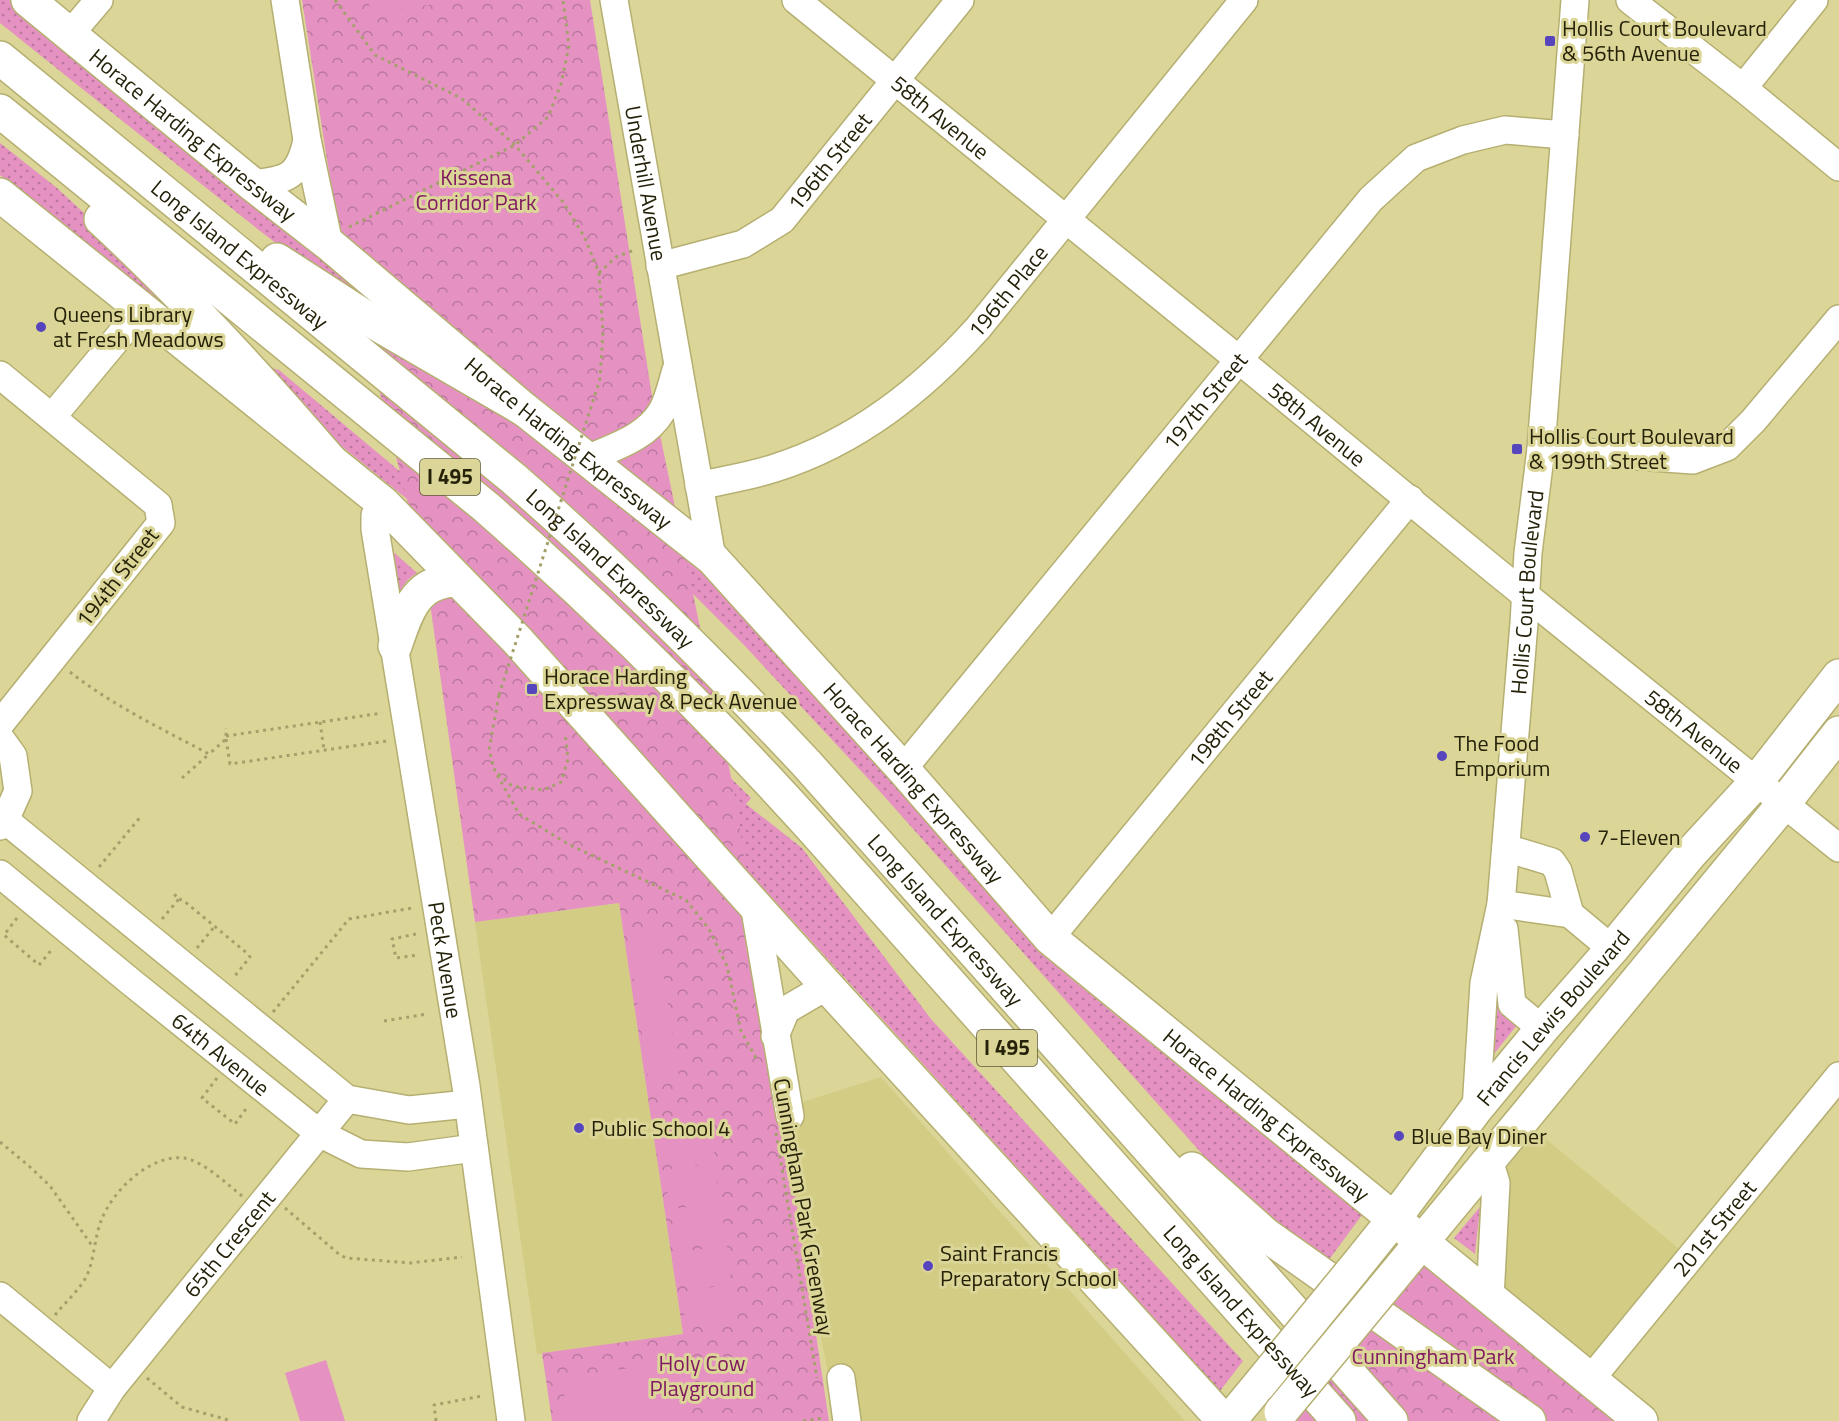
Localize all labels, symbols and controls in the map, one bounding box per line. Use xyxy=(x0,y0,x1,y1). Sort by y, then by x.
place label: Hollis Court Boulevard & 56th Avenue xyxy=(1562,11,1767,70)
marker: Hollis Court Boulevard & 56th Avenue xyxy=(1543,34,1557,48)
street label: Horace Harding Expressway xyxy=(82,40,304,230)
street label: 58th Avenue xyxy=(884,67,997,168)
street label: Underhill Avenue xyxy=(616,103,676,263)
street label: 196th Street xyxy=(779,105,880,218)
park label: Kissena Corridor Park xyxy=(415,160,537,219)
street label: Long Island Expressway xyxy=(144,171,336,338)
street label: 196th Place xyxy=(960,237,1056,346)
place label: Queens Library at Fresh Meadows xyxy=(53,297,224,356)
marker: Queens Library at Fresh Meadows xyxy=(34,320,48,334)
street label: 197th Street xyxy=(1154,344,1256,458)
street label: Horace Harding Expressway xyxy=(457,349,680,538)
street label: 58th Avenue xyxy=(1261,374,1374,475)
place label: Hollis Court Boulevard & 199th Street xyxy=(1529,419,1734,478)
marker: Hollis Court Boulevard & 199th Street xyxy=(1510,442,1524,456)
road number: I 495 xyxy=(420,459,480,495)
street label: Long Island Expressway xyxy=(519,480,703,657)
street label: Hollis Court Boulevard xyxy=(1501,488,1553,696)
street label: 194th Street xyxy=(67,520,167,634)
place label: Horace Harding Expressway & Peck Avenue xyxy=(544,659,797,718)
street label: 198th Street xyxy=(1179,662,1281,775)
street label: Horace Harding Expressway xyxy=(815,675,1013,891)
street label: 58th Avenue xyxy=(1637,681,1751,781)
marker: Horace Harding Expressway & Peck Avenue xyxy=(525,682,539,696)
place label: The Food Emporium xyxy=(1454,726,1550,785)
marker: The Food Emporium xyxy=(1435,749,1449,763)
place label: 7-Eleven xyxy=(1597,820,1680,854)
street label: Long Island Expressway xyxy=(859,826,1032,1014)
marker: 7-Eleven xyxy=(1578,830,1592,844)
street label: Peck Avenue xyxy=(419,899,472,1021)
street label: Francis Lewis Boulevard xyxy=(1468,922,1638,1114)
street label: 64th Avenue xyxy=(164,1004,277,1104)
street label: Horace Harding Expressway xyxy=(1155,1020,1378,1210)
road number: I 495 xyxy=(977,1030,1037,1066)
street label: Cunningham Park Greenway xyxy=(765,1075,843,1339)
place label: Public School 4 xyxy=(591,1111,730,1145)
place label: Blue Bay Diner xyxy=(1411,1119,1547,1153)
marker: Public School 4 xyxy=(572,1121,586,1135)
marker: Blue Bay Diner xyxy=(1392,1129,1406,1143)
street label: 201st Street xyxy=(1664,1172,1764,1284)
street label: 65th Crescent xyxy=(175,1182,284,1305)
street label: Long Island Expressway xyxy=(1155,1217,1328,1405)
place label: Saint Francis Preparatory School xyxy=(940,1236,1117,1295)
marker: Saint Francis Preparatory School xyxy=(921,1259,935,1273)
park label: Cunningham Park xyxy=(1351,1339,1515,1373)
park label: Holy Cow Playground xyxy=(650,1346,754,1405)

